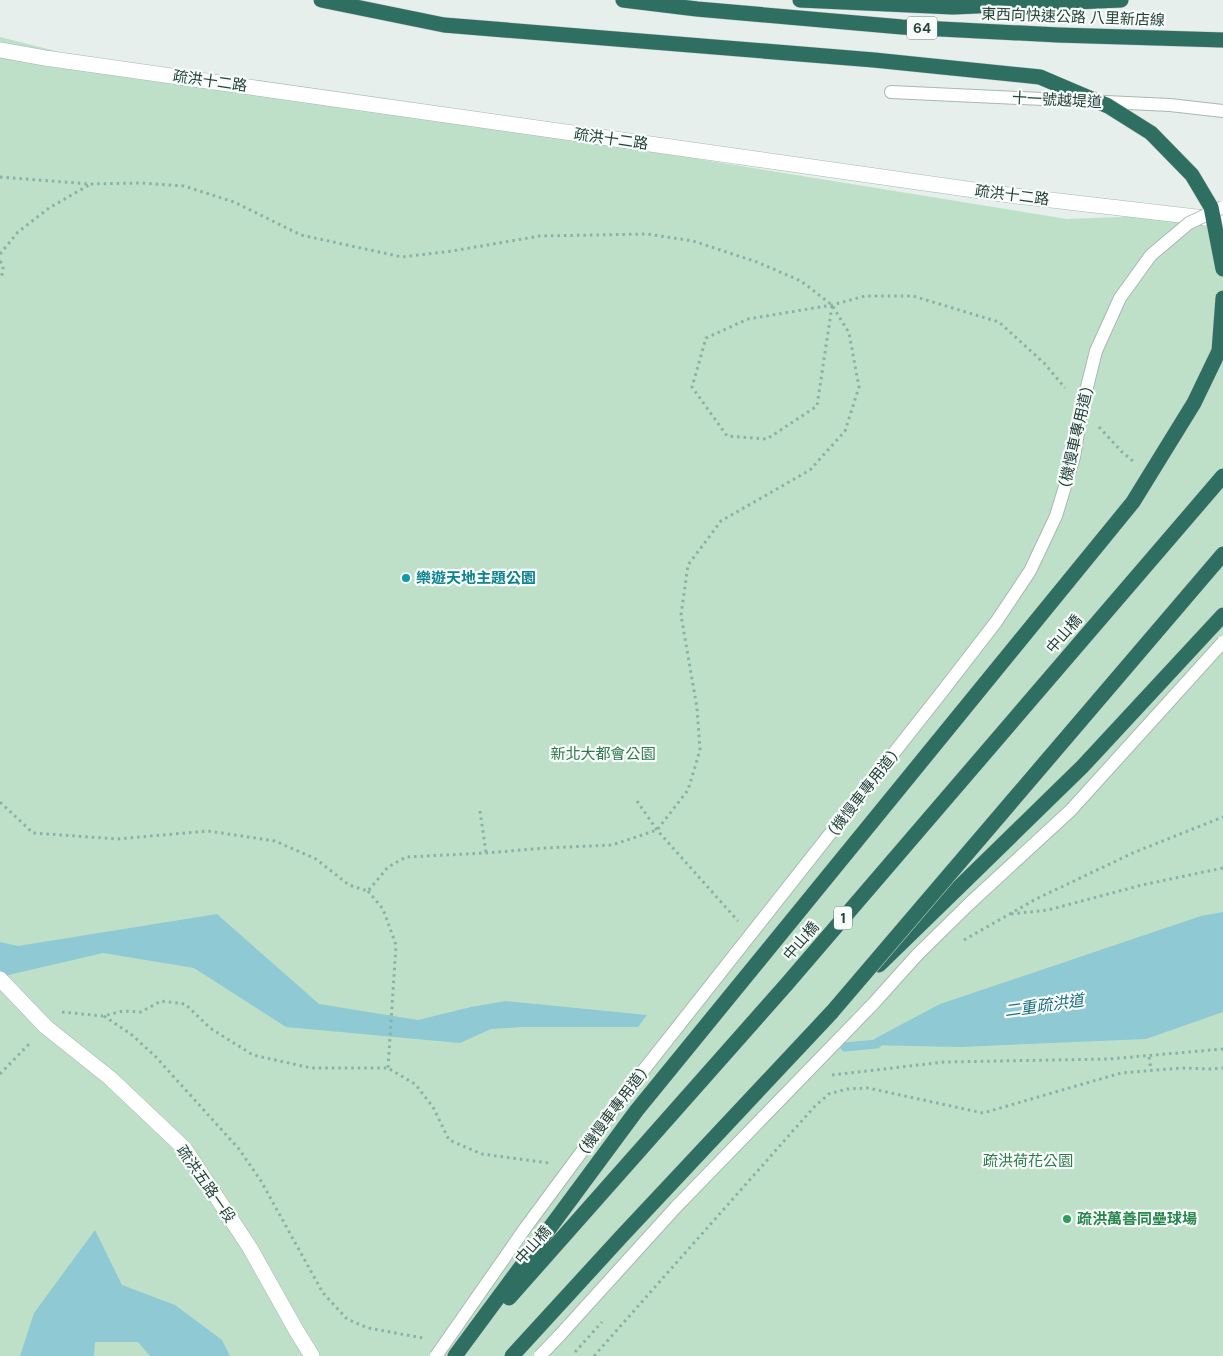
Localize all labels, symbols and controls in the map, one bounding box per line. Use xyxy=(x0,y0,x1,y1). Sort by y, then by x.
street label: 東西向快速公路 八里新店線 xyxy=(981,4,1165,30)
road number: 64 xyxy=(907,16,937,40)
street label: 疏洪十二路 xyxy=(171,66,249,96)
street label: 十一號越堤道 xyxy=(1012,88,1102,112)
street label: 疏洪十二路 xyxy=(572,124,650,154)
street label: 疏洪十二路 xyxy=(974,181,1050,209)
street label: (機慢車專用道) xyxy=(1055,385,1097,489)
place label: 樂遊天地主題公園 xyxy=(416,568,536,588)
marker: 樂遊天地主題公園 xyxy=(400,572,412,584)
street label: 中山橋 xyxy=(1042,610,1086,658)
park label: 新北大都會公園 xyxy=(550,744,656,764)
street label: (機慢車專用道) xyxy=(824,747,902,839)
road number: 1 xyxy=(834,906,852,930)
street label: 中山橋 xyxy=(779,917,823,965)
water label: 二重疏洪道 xyxy=(1003,989,1087,1021)
street label: (機慢車專用道) xyxy=(575,1065,651,1157)
street label: 疏洪五路一段 xyxy=(172,1141,240,1227)
park label: 疏洪荷花公園 xyxy=(983,1151,1073,1171)
place label: 疏洪萬善同壘球場 xyxy=(1077,1209,1197,1229)
marker: 疏洪萬善同壘球場 xyxy=(1061,1213,1073,1225)
street label: 中山橋 xyxy=(511,1222,555,1268)

